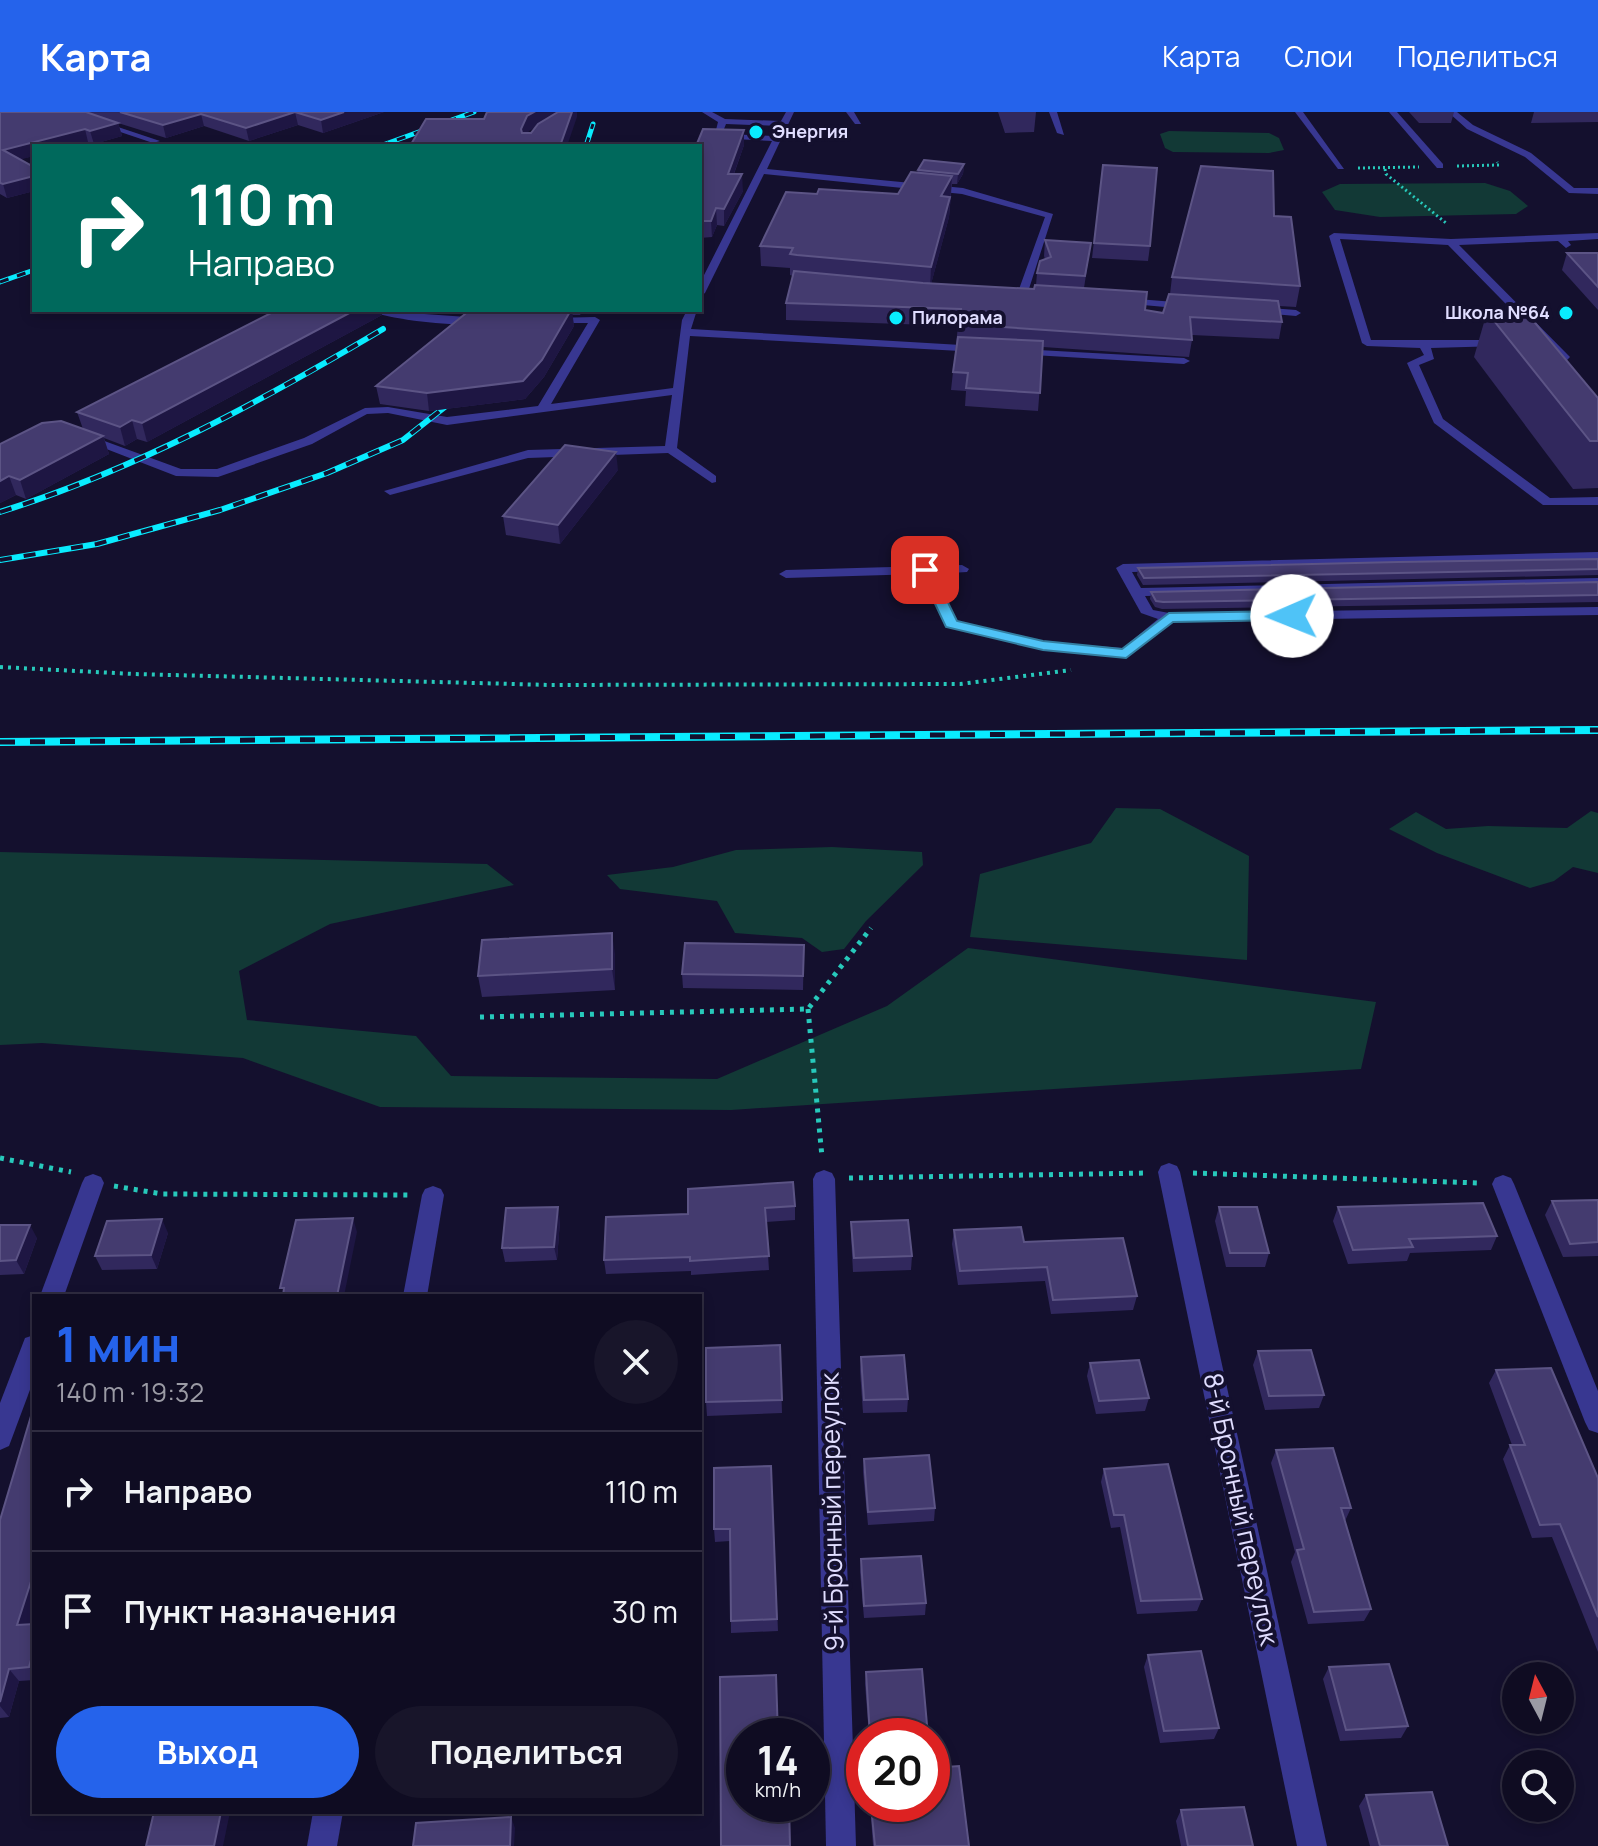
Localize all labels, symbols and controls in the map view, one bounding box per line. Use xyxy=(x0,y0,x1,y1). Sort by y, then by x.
text: Карта xyxy=(40,30,152,82)
text: Карта xyxy=(1162,37,1240,75)
text: Слои xyxy=(1284,37,1353,75)
text: Поделиться xyxy=(1397,37,1558,75)
place label: Энергия xyxy=(772,119,848,143)
marker: Энергия xyxy=(747,123,765,141)
text: 110 m xyxy=(188,165,335,242)
icon: right xyxy=(56,176,160,280)
text: Направо xyxy=(188,238,335,287)
place label: Школа №64 xyxy=(1445,300,1550,324)
marker: Школа №64 xyxy=(1557,304,1575,322)
place label: Пилорама xyxy=(912,305,1003,329)
marker: Пилорама xyxy=(887,309,905,327)
pin xyxy=(891,536,959,604)
icon: arrive xyxy=(903,548,947,592)
position arrow xyxy=(1250,574,1334,658)
text: 1 мин xyxy=(56,1311,180,1376)
button: close xyxy=(594,1320,678,1404)
street label: 8-й Бронный переулок xyxy=(1196,1369,1289,1649)
street label: 9-й Бронный переулок xyxy=(811,1371,851,1652)
text: 140 m · 19:32 xyxy=(56,1374,204,1410)
icon: right xyxy=(56,1469,100,1513)
text: Направо xyxy=(124,1471,252,1512)
text: 110 m xyxy=(605,1471,678,1512)
icon: arrive xyxy=(56,1589,100,1633)
text: Пункт назначения xyxy=(124,1591,397,1632)
text: 30 m xyxy=(612,1591,678,1632)
north arrow xyxy=(1502,1662,1574,1734)
map controls xyxy=(1502,1662,1574,1822)
button: Выход xyxy=(56,1706,359,1798)
button: Поделиться xyxy=(375,1706,678,1798)
speed limit sign: 20 xyxy=(846,1718,950,1822)
text: 14 xyxy=(757,1732,799,1787)
button: search xyxy=(1502,1750,1574,1822)
text: km/h xyxy=(755,1776,801,1803)

